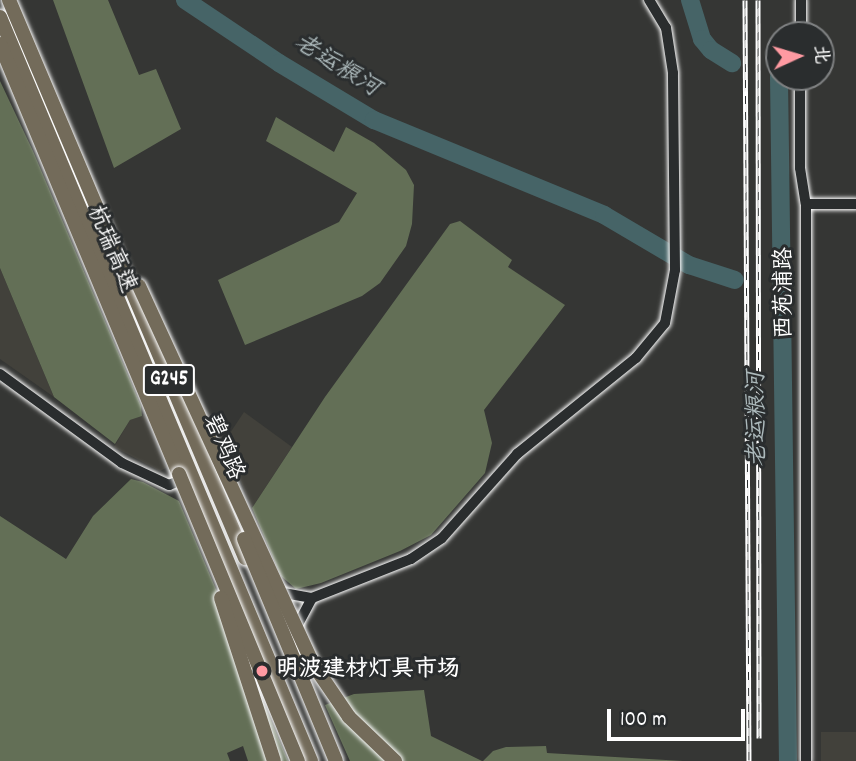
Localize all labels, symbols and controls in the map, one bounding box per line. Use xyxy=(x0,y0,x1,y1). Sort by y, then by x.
north arrow xyxy=(765,21,835,91)
water label: 老运粮河 xyxy=(288,29,384,105)
text: 北 xyxy=(805,44,834,65)
street label: 杭瑞高速 xyxy=(79,202,141,298)
street label: 西苑浦路 xyxy=(772,247,800,339)
road number: G245 xyxy=(143,362,195,398)
water label: 老运粮河 xyxy=(744,371,774,467)
street label: 碧鸡路 xyxy=(196,411,248,485)
place label: 明波建材灯具市场 xyxy=(276,657,460,685)
marker: 明波建材灯具市场 xyxy=(254,663,270,679)
scale bar xyxy=(611,694,749,738)
text: 100 m xyxy=(620,706,667,736)

